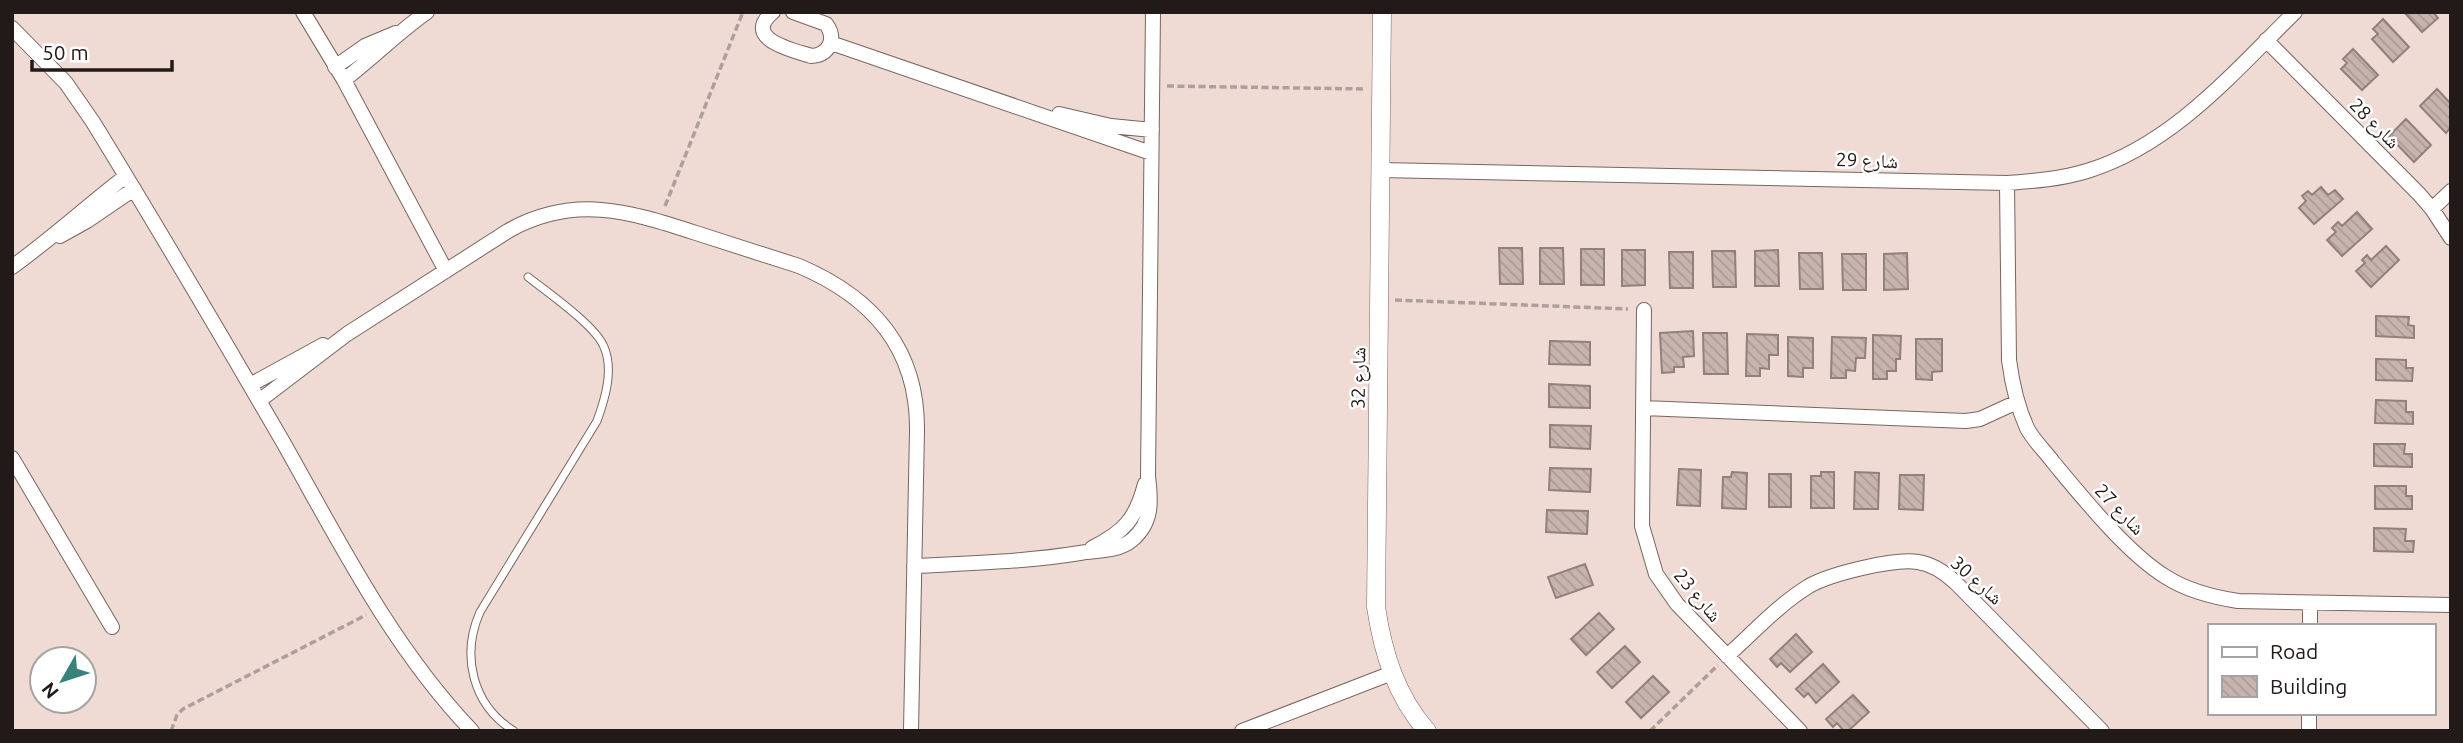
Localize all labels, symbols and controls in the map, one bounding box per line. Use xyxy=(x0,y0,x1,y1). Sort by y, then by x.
scale bar xyxy=(32,28,172,72)
text: 50 m xyxy=(42,40,89,64)
street label: شارع 28 xyxy=(2345,93,2405,153)
street label: شارع 29 xyxy=(1836,148,1898,173)
street label: شارع 32 xyxy=(1346,347,1371,409)
street label: شارع 27 xyxy=(2090,479,2149,540)
street label: شارع 30 xyxy=(1946,551,2007,610)
street label: شارع 23 xyxy=(1669,564,1726,626)
legend xyxy=(2208,624,2435,715)
text: Road xyxy=(2270,639,2318,663)
north arrow xyxy=(28,645,98,715)
text: Building xyxy=(2270,674,2347,698)
text: N xyxy=(37,678,63,703)

